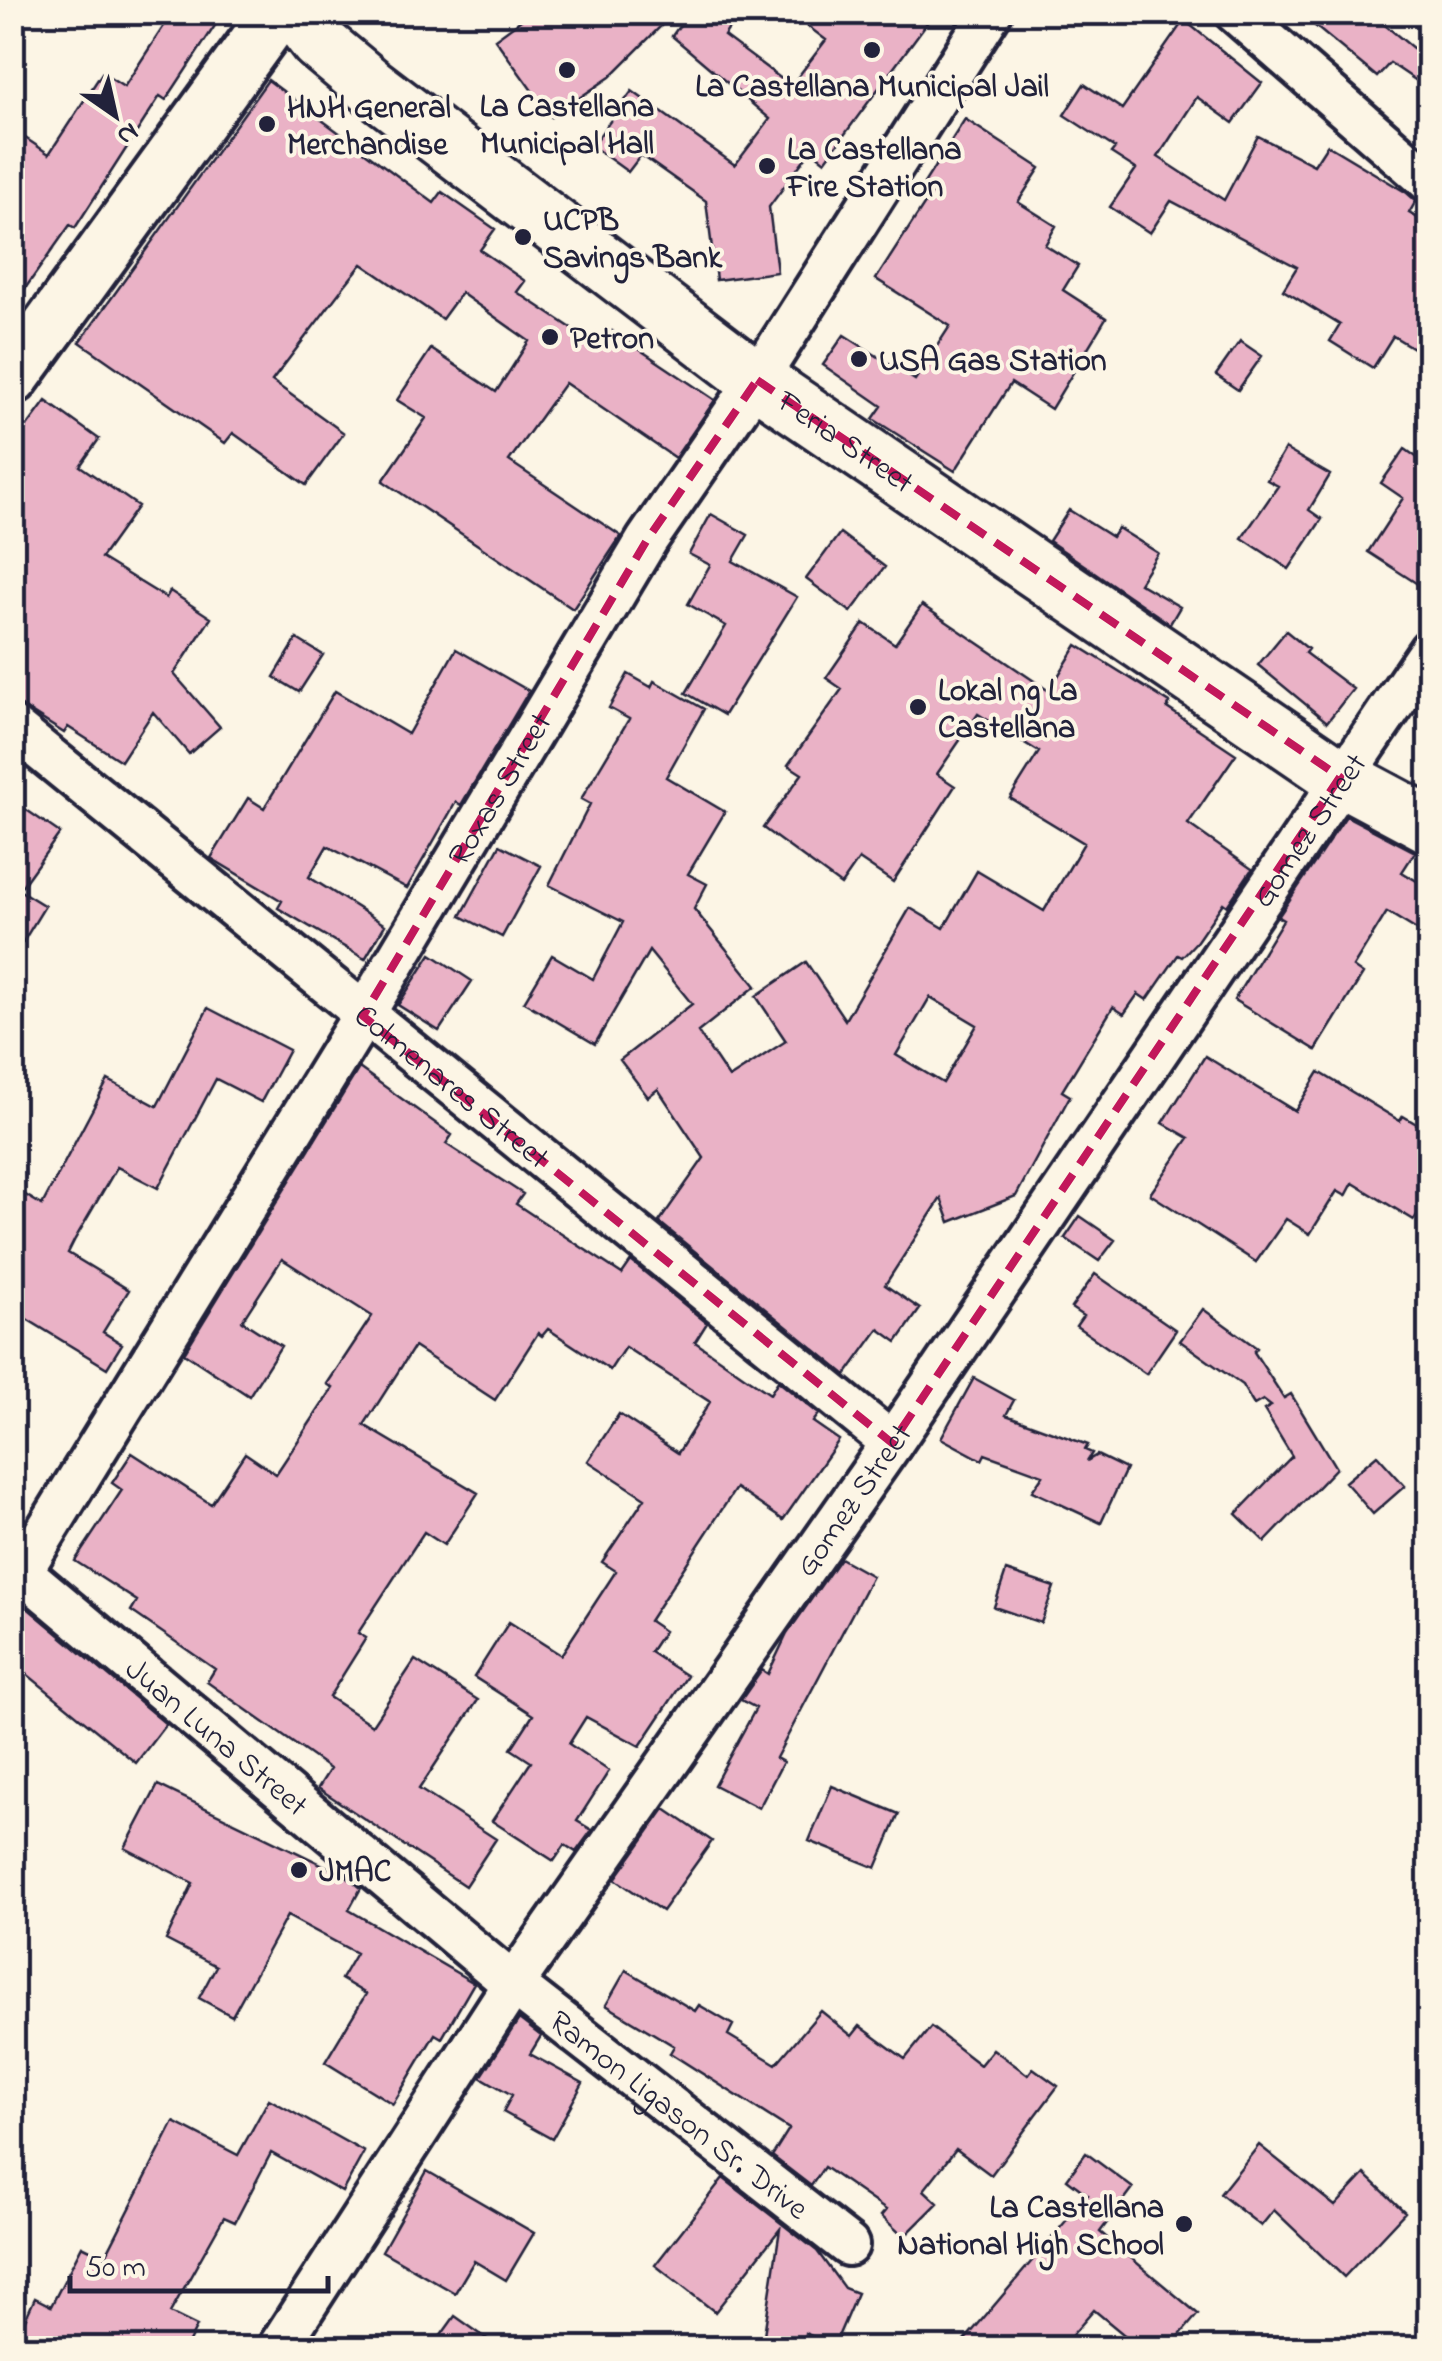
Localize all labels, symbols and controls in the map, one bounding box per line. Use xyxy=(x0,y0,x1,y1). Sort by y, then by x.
marker: La Castellana Municipal Jail xyxy=(861,39,883,61)
marker: La Castellana Municipal Hall xyxy=(556,59,578,81)
north arrow xyxy=(65,65,165,165)
place label: La Castellana Municipal Jail xyxy=(695,65,1049,112)
place label: La Castellana Municipal Hall xyxy=(480,85,654,169)
place label: HNH General Merchandise xyxy=(287,86,451,170)
text: N xyxy=(108,111,146,155)
marker: HNH General Merchandise xyxy=(256,113,278,135)
place label: La Castellana Fire Station xyxy=(785,128,961,212)
marker: La Castellana Fire Station xyxy=(756,155,778,177)
place label: UCPB Savings Bank xyxy=(543,199,723,284)
marker: UCPB Savings Bank xyxy=(512,226,534,248)
place label: Petron xyxy=(570,317,654,364)
marker: Petron xyxy=(539,326,561,348)
place label: USA Gas Station xyxy=(879,339,1107,386)
marker: USA Gas Station xyxy=(848,348,870,370)
street label: Feria Street xyxy=(766,380,923,507)
place label: Lokal ng La Castellana xyxy=(938,669,1078,753)
marker: Lokal ng La Castellana xyxy=(907,696,929,718)
street label: Roxas Street xyxy=(438,704,566,875)
street label: Gomez Street xyxy=(1242,745,1381,918)
street label: Colmenares Street xyxy=(342,994,559,1182)
street label: Gomez Street xyxy=(785,1415,926,1588)
street label: Juan Luna Street xyxy=(113,1648,317,1830)
place label: JMAC xyxy=(319,1850,392,1897)
marker: JMAC xyxy=(288,1859,310,1881)
street label: Ramon Ligason Sr. Drive xyxy=(538,2000,818,2233)
place label: La Castellana National High School xyxy=(897,2186,1164,2271)
marker: La Castellana National High School xyxy=(1173,2213,1195,2235)
scale bar xyxy=(70,2231,328,2293)
text: 50 m xyxy=(85,2247,146,2291)

